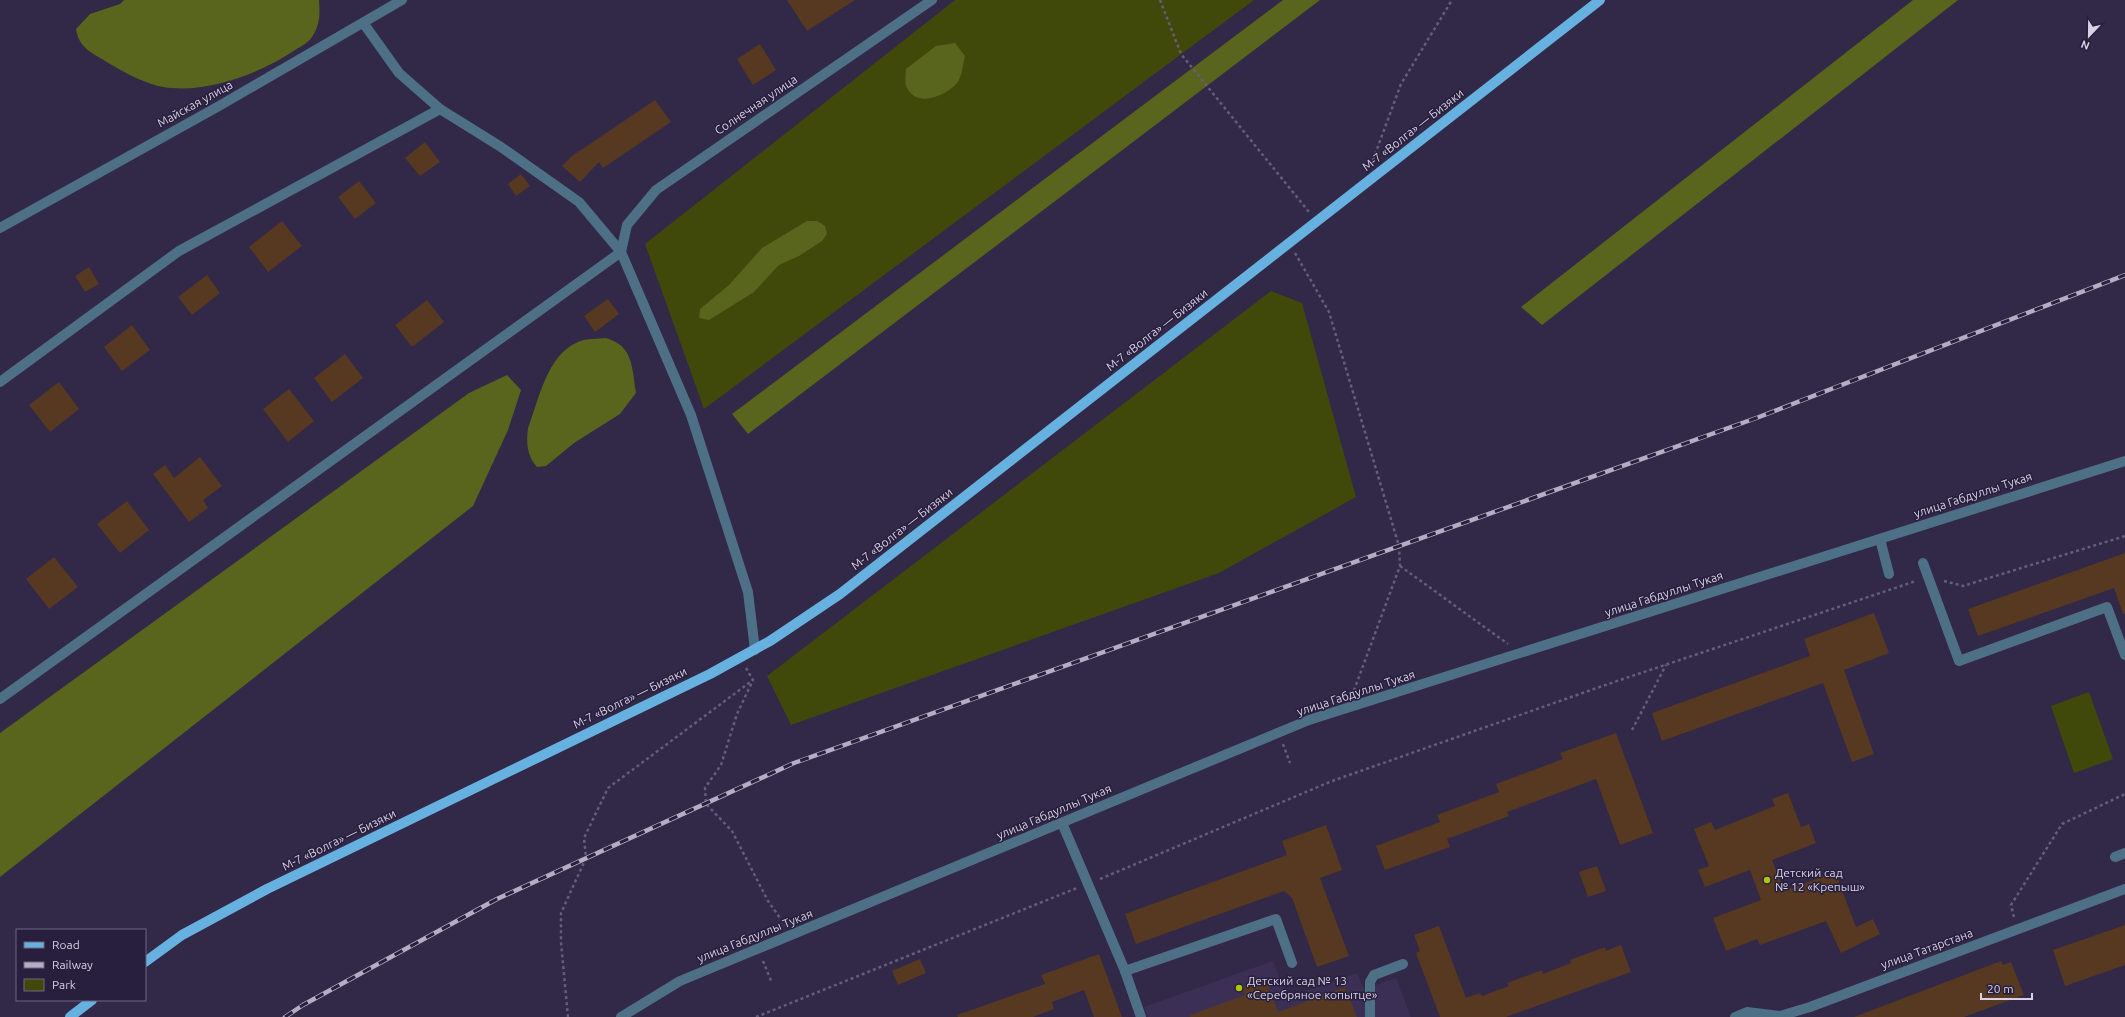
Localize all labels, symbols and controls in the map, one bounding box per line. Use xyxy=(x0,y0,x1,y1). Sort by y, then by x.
north arrow xyxy=(2069,16,2109,56)
text: N xyxy=(2079,38,2091,52)
street label: Солнечная улица xyxy=(712,72,799,137)
street label: Майская улица xyxy=(155,78,234,130)
street label: М-7 «Волга» — Бизяки xyxy=(1360,86,1466,173)
street label: М-7 «Волга» — Бизяки xyxy=(1104,286,1210,373)
street label: улица Габдуллы Тукая xyxy=(1912,469,2034,520)
street label: М-7 «Волга» — Бизяки xyxy=(849,485,955,572)
street label: улица Габдуллы Тукая xyxy=(1603,568,1725,619)
street label: М-7 «Волга» — Бизяки xyxy=(571,664,689,731)
street label: улица Габдуллы Тукая xyxy=(1295,667,1417,718)
street label: улица Габдуллы Тукая xyxy=(994,781,1113,842)
street label: М-7 «Волга» — Бизяки xyxy=(280,806,398,873)
place label: Детский сад № 12 «Крепыш» xyxy=(1775,866,1865,893)
marker: Детский сад № 12 «Крепыш» xyxy=(1762,875,1772,885)
street label: улица Габдуллы Тукая xyxy=(695,906,814,965)
street label: улица Татарстана xyxy=(1879,926,1975,971)
legend xyxy=(16,929,146,1001)
text: Road xyxy=(52,938,80,951)
text: Railway xyxy=(52,958,93,971)
place label: Детский сад № 13 «Серебряное копытце» xyxy=(1247,974,1378,1001)
scale bar xyxy=(1981,975,2032,1001)
text: Park xyxy=(52,978,76,991)
text: 20 m xyxy=(1987,982,2014,995)
marker: Детский сад № 13 «Серебряное копытце» xyxy=(1234,983,1244,993)

